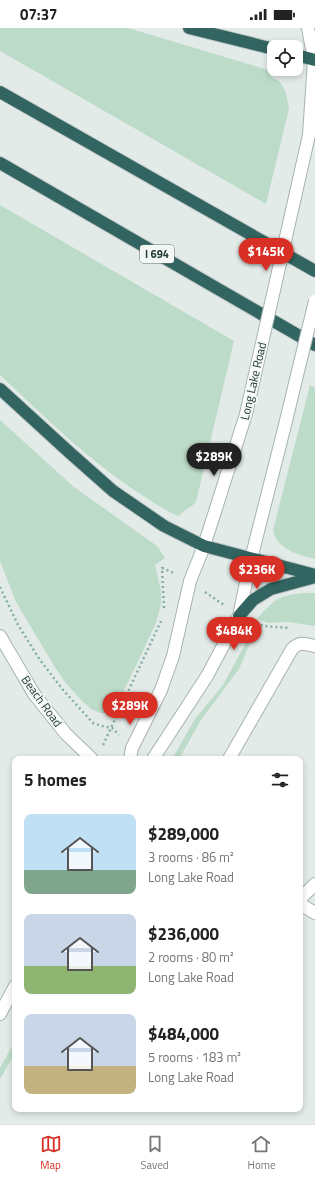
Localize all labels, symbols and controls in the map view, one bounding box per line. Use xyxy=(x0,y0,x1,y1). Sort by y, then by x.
text: 07:37 xyxy=(20,3,57,26)
map controls xyxy=(267,40,303,76)
button: locate xyxy=(267,40,303,76)
pin: $145K xyxy=(238,238,294,272)
text: $145K xyxy=(248,241,284,261)
road number: I 694 xyxy=(140,245,174,263)
street label: Long Lake Road xyxy=(235,340,271,422)
pin: $289K xyxy=(186,443,242,477)
text: $289K xyxy=(196,446,232,466)
pin: $236K xyxy=(229,556,285,590)
text: $236K xyxy=(239,559,275,579)
pin: $484K xyxy=(206,617,262,651)
text: $484K xyxy=(216,620,252,640)
street label: Beach Road xyxy=(17,671,67,731)
pin: $289K xyxy=(102,692,158,726)
text: $289K xyxy=(112,695,148,715)
text: 5 homes xyxy=(24,767,87,793)
icon: filters xyxy=(269,769,291,791)
text: $289,000 xyxy=(148,821,219,847)
icon: home xyxy=(56,830,104,878)
text: 3 rooms · 86 m² xyxy=(148,847,234,867)
text: Long Lake Road xyxy=(148,867,234,887)
text: $236,000 xyxy=(148,921,219,947)
icon: home xyxy=(56,930,104,978)
text: 2 rooms · 80 m² xyxy=(148,947,234,967)
text: Long Lake Road xyxy=(148,967,234,987)
text: $484,000 xyxy=(148,1021,219,1047)
icon: home xyxy=(56,1030,104,1078)
text: 5 rooms · 183 m² xyxy=(148,1047,241,1067)
text: Long Lake Road xyxy=(148,1067,234,1087)
tab: Map xyxy=(40,1133,62,1173)
tab: Saved xyxy=(141,1133,169,1173)
tab: Home xyxy=(248,1133,275,1173)

